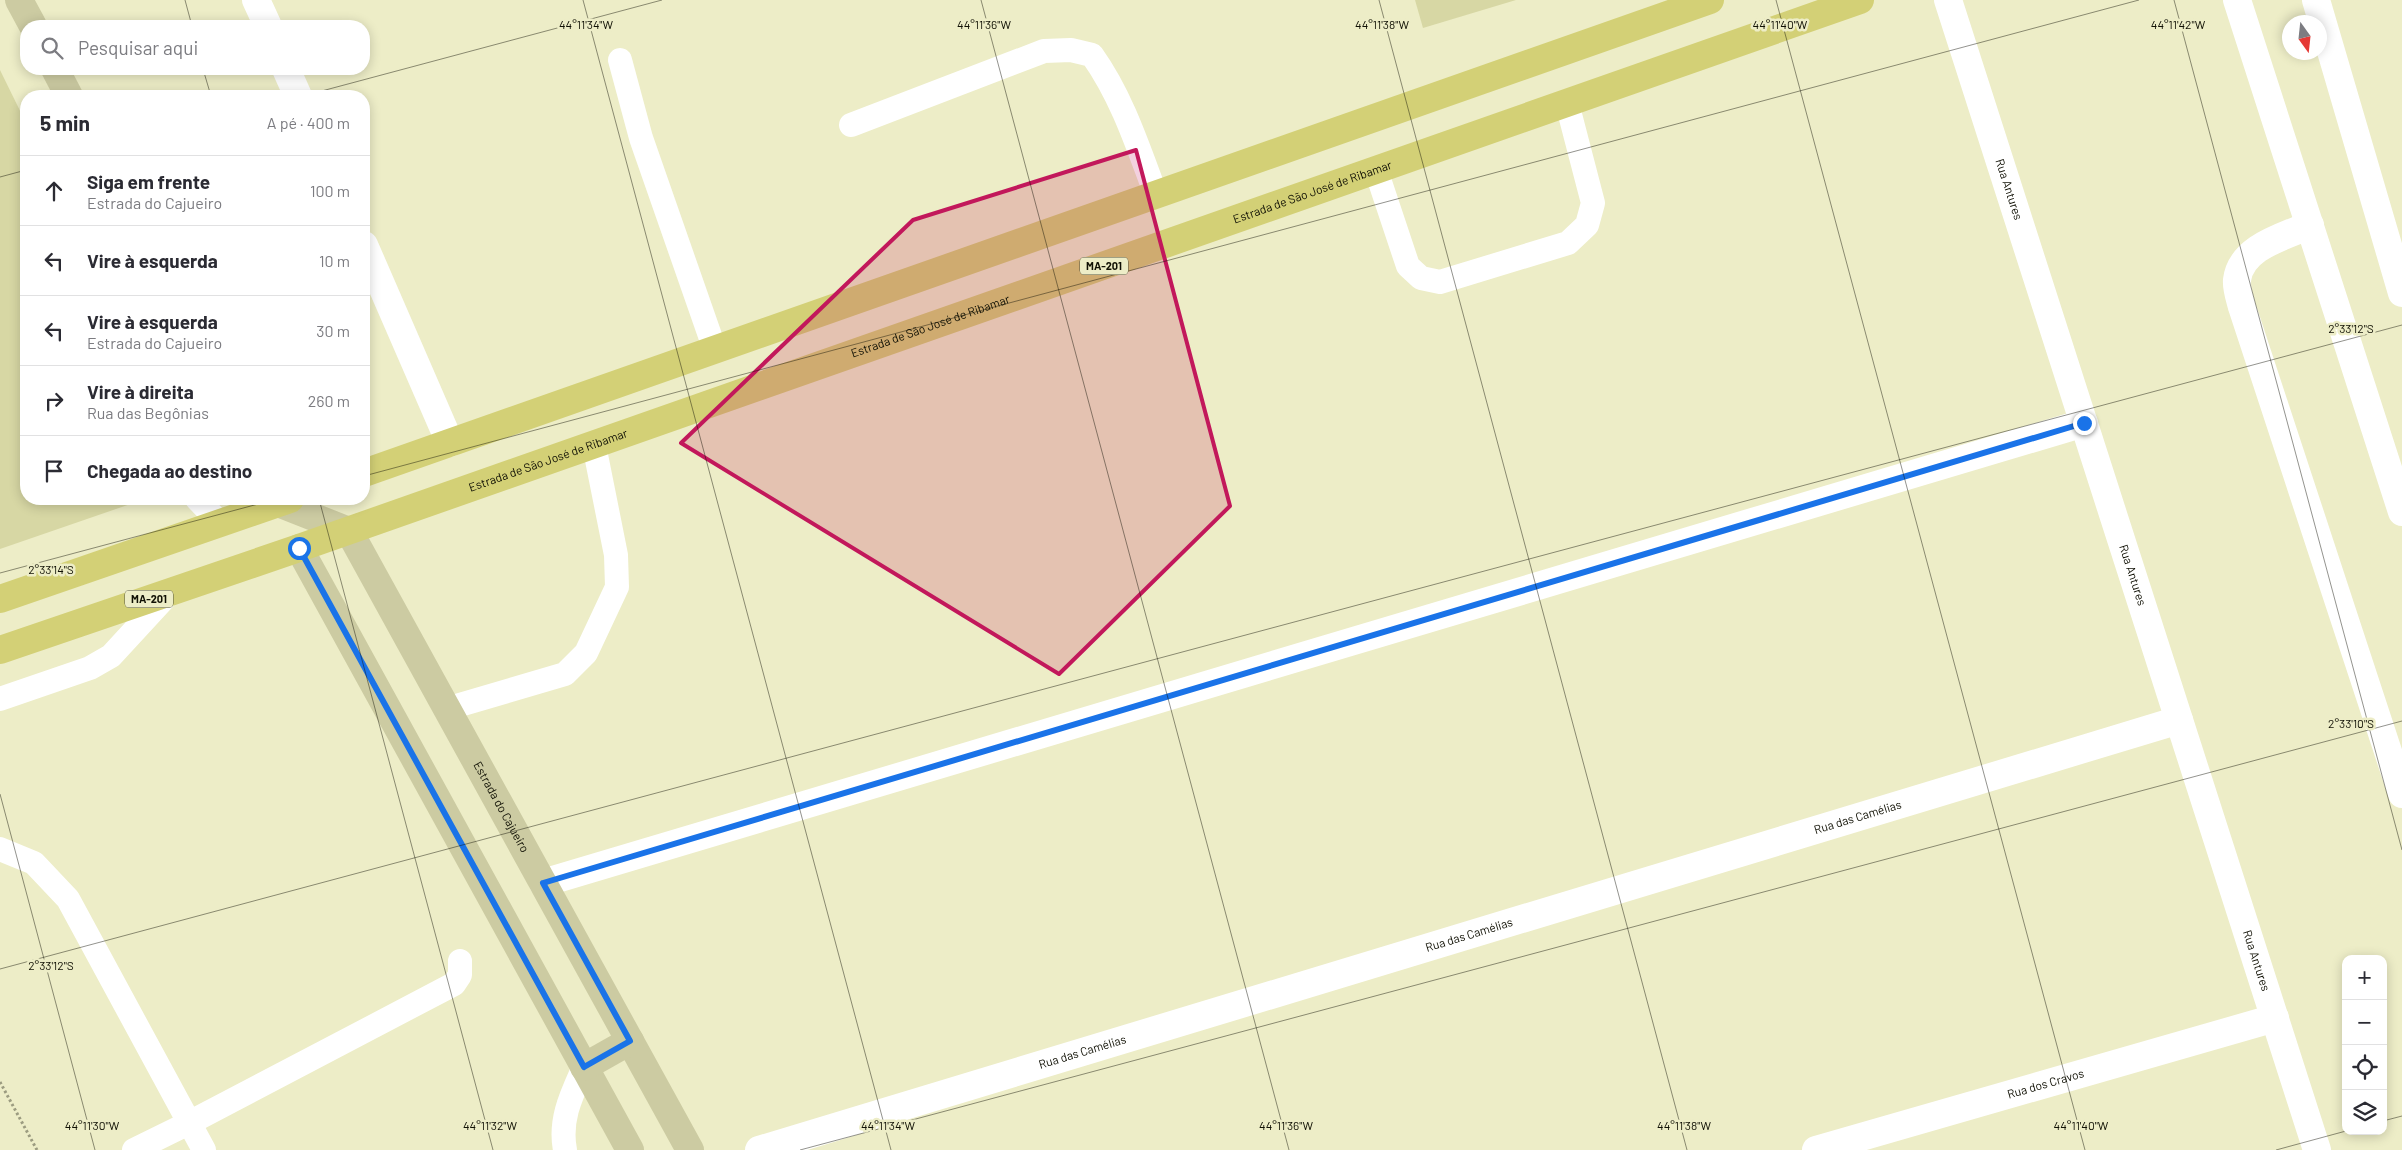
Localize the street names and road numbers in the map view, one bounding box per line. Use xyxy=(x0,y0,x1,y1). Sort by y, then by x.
street label: Estrada de São José de Ribamar xyxy=(1231,157,1394,226)
street label: Rua Antures xyxy=(1993,157,2026,222)
road number: MA-201 xyxy=(1080,258,1128,274)
street label: Estrada de São José de Ribamar xyxy=(849,291,1012,360)
street label: Estrada de São José de Ribamar xyxy=(467,425,630,494)
street label: Rua Antures xyxy=(2117,543,2150,607)
road number: MA-201 xyxy=(125,590,173,608)
street label: Estrada do Cajueiro xyxy=(471,759,533,854)
street label: Rua das Camélias xyxy=(1812,796,1903,836)
street label: Rua das Camélias xyxy=(1423,914,1514,954)
street label: Rua Antures xyxy=(2241,928,2274,993)
street label: Rua das Camélias xyxy=(1037,1031,1128,1071)
street label: Rua dos Cravos xyxy=(2005,1065,2086,1101)

